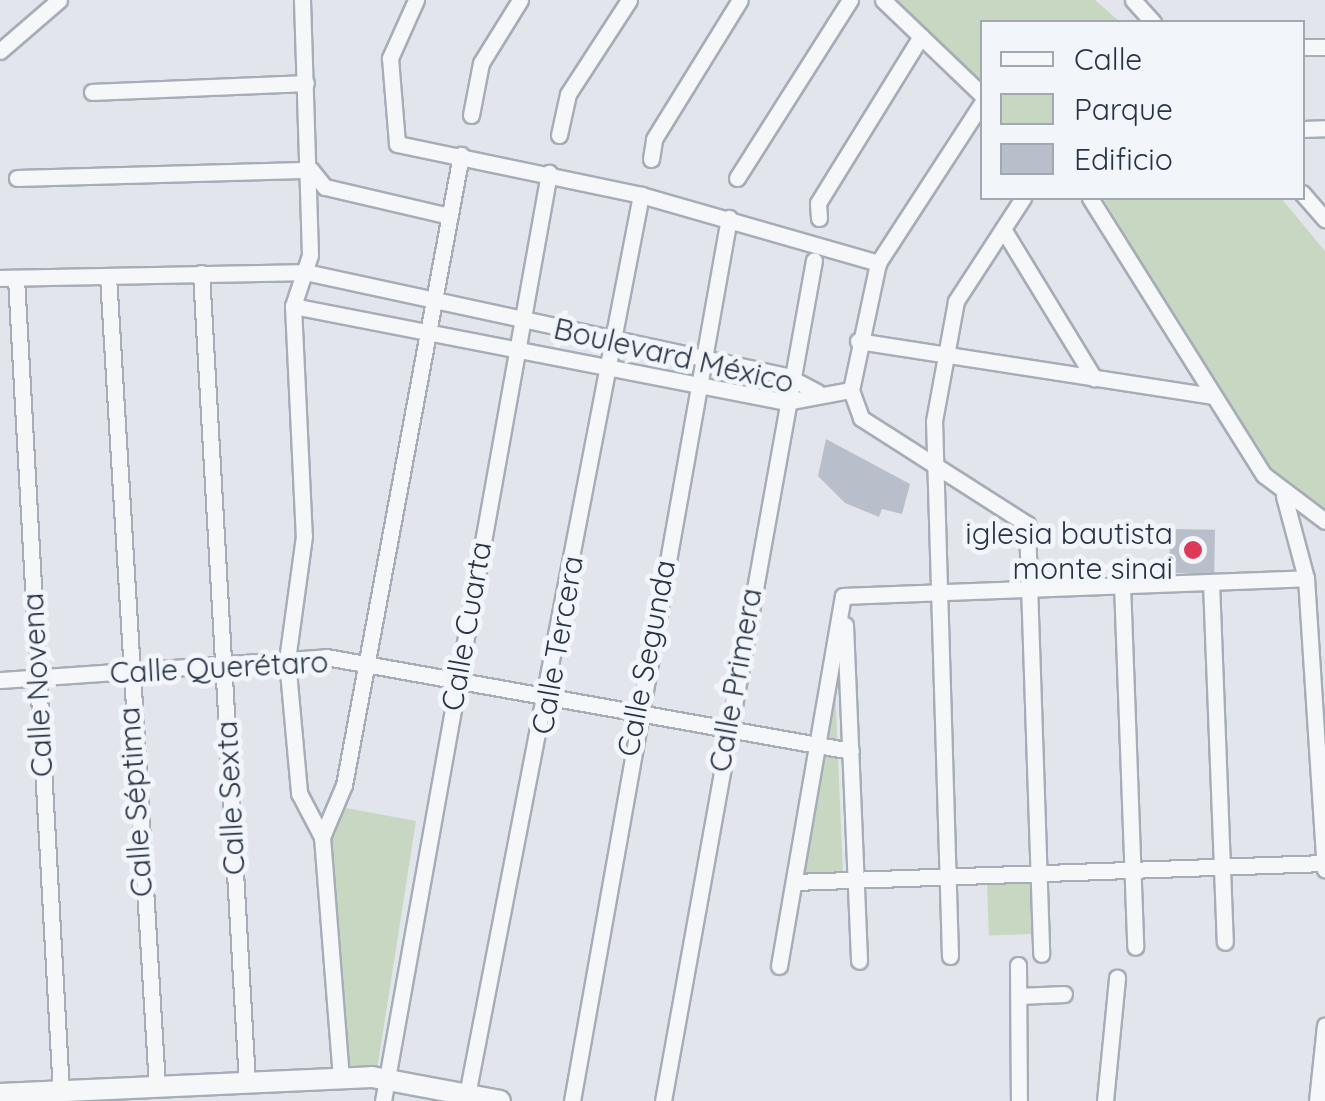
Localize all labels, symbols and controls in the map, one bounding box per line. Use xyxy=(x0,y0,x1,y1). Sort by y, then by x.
legend xyxy=(980,20,1305,200)
text: Calle xyxy=(1074,40,1142,78)
text: Parque xyxy=(1074,90,1173,128)
text: Edificio xyxy=(1074,140,1173,178)
street label: Boulevard México xyxy=(550,310,798,400)
place label: iglesia bautista monte sinai xyxy=(965,515,1173,586)
street label: Calle Cuarta xyxy=(433,539,499,713)
marker: iglesia bautista monte sinai xyxy=(1182,539,1204,561)
street label: Calle Tercera xyxy=(524,553,590,737)
street label: Calle Segunda xyxy=(609,557,683,759)
street label: Calle Primera xyxy=(701,585,769,775)
street label: Calle Novena xyxy=(14,592,60,778)
street label: Calle Querétaro xyxy=(109,643,329,691)
street label: Calle Séptima xyxy=(110,706,160,898)
street label: Calle Sexta xyxy=(208,720,252,876)

